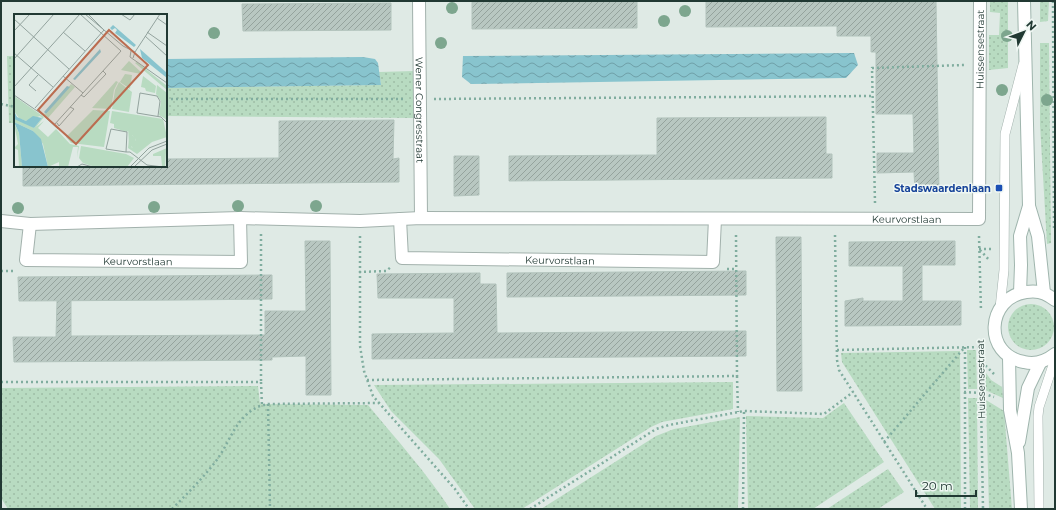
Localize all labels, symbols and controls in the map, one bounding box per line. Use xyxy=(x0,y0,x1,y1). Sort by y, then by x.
street label: Huissensestraat xyxy=(973,10,986,89)
north arrow xyxy=(1004,12,1044,52)
inset map xyxy=(14,14,167,167)
text: N xyxy=(1023,17,1040,33)
street label: Wener Congresstraat xyxy=(413,57,427,163)
place label: Stadswaardenlaan xyxy=(894,182,991,195)
marker: Stadswaardenlaan xyxy=(994,183,1004,193)
street label: Keurvorstlaan xyxy=(872,212,941,225)
street label: Keurvorstlaan xyxy=(525,253,595,267)
street label: Keurvorstlaan xyxy=(103,254,173,268)
street label: Huissensestraat xyxy=(974,339,988,419)
scale bar xyxy=(916,472,976,498)
text: 20 m xyxy=(922,478,953,493)

